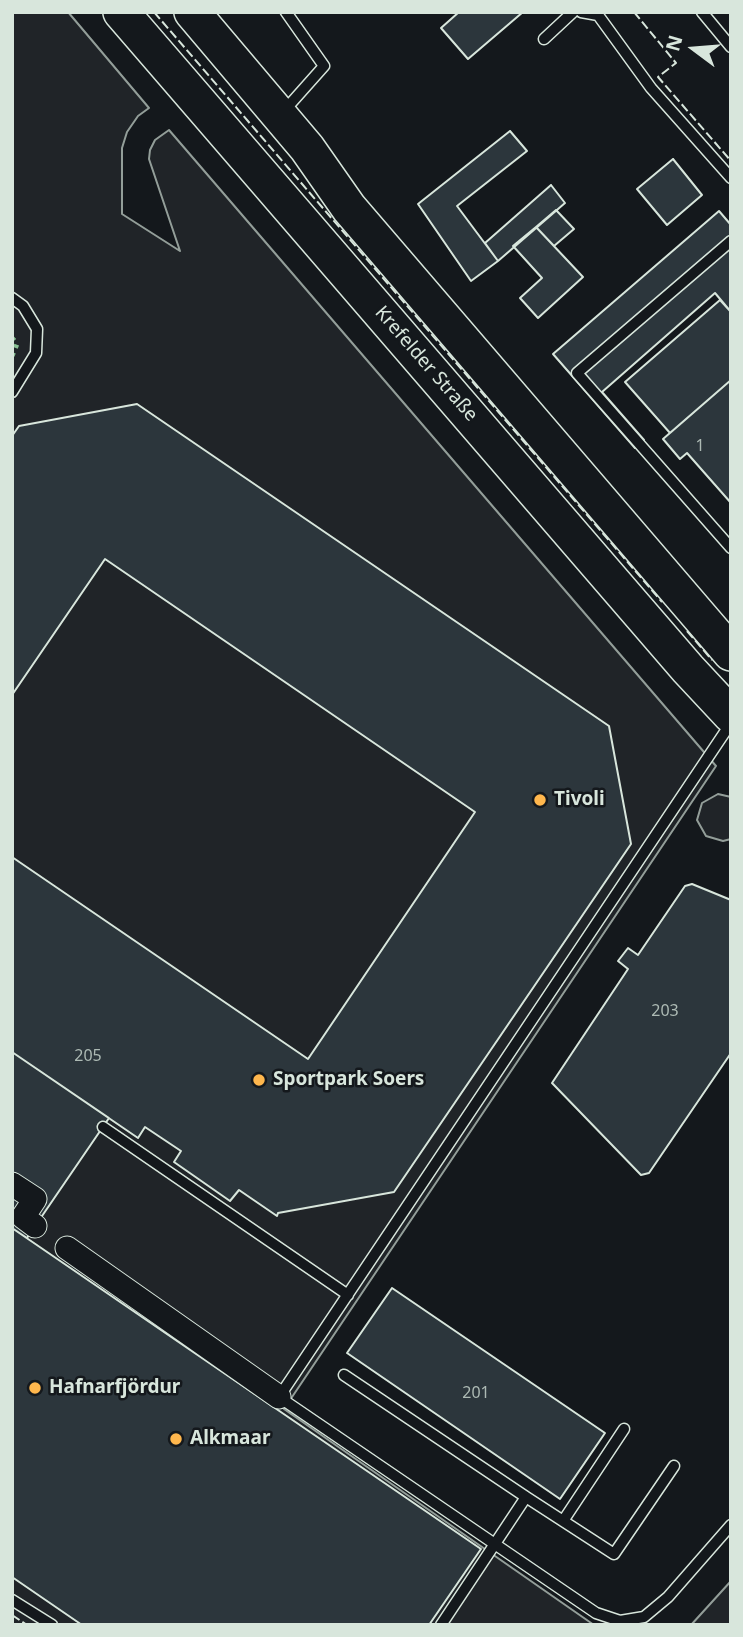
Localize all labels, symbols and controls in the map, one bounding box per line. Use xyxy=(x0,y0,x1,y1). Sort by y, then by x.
north arrow xyxy=(659,14,729,84)
text: N xyxy=(659,32,688,54)
street label: Krefelder Straße xyxy=(370,302,482,426)
house number: 1 xyxy=(695,436,705,456)
place label: Tivoli xyxy=(554,789,605,811)
marker: Tivoli xyxy=(532,792,548,808)
house number: 203 xyxy=(651,1001,679,1021)
house number: 205 xyxy=(74,1046,102,1066)
place label: Sportpark Soers xyxy=(273,1069,424,1091)
marker: Sportpark Soers xyxy=(251,1072,267,1088)
place label: Hafnarfjördur xyxy=(49,1377,180,1399)
marker: Hafnarfjördur xyxy=(27,1380,43,1396)
house number: 201 xyxy=(462,1383,490,1403)
place label: Alkmaar xyxy=(190,1428,270,1450)
marker: Alkmaar xyxy=(168,1431,184,1447)

